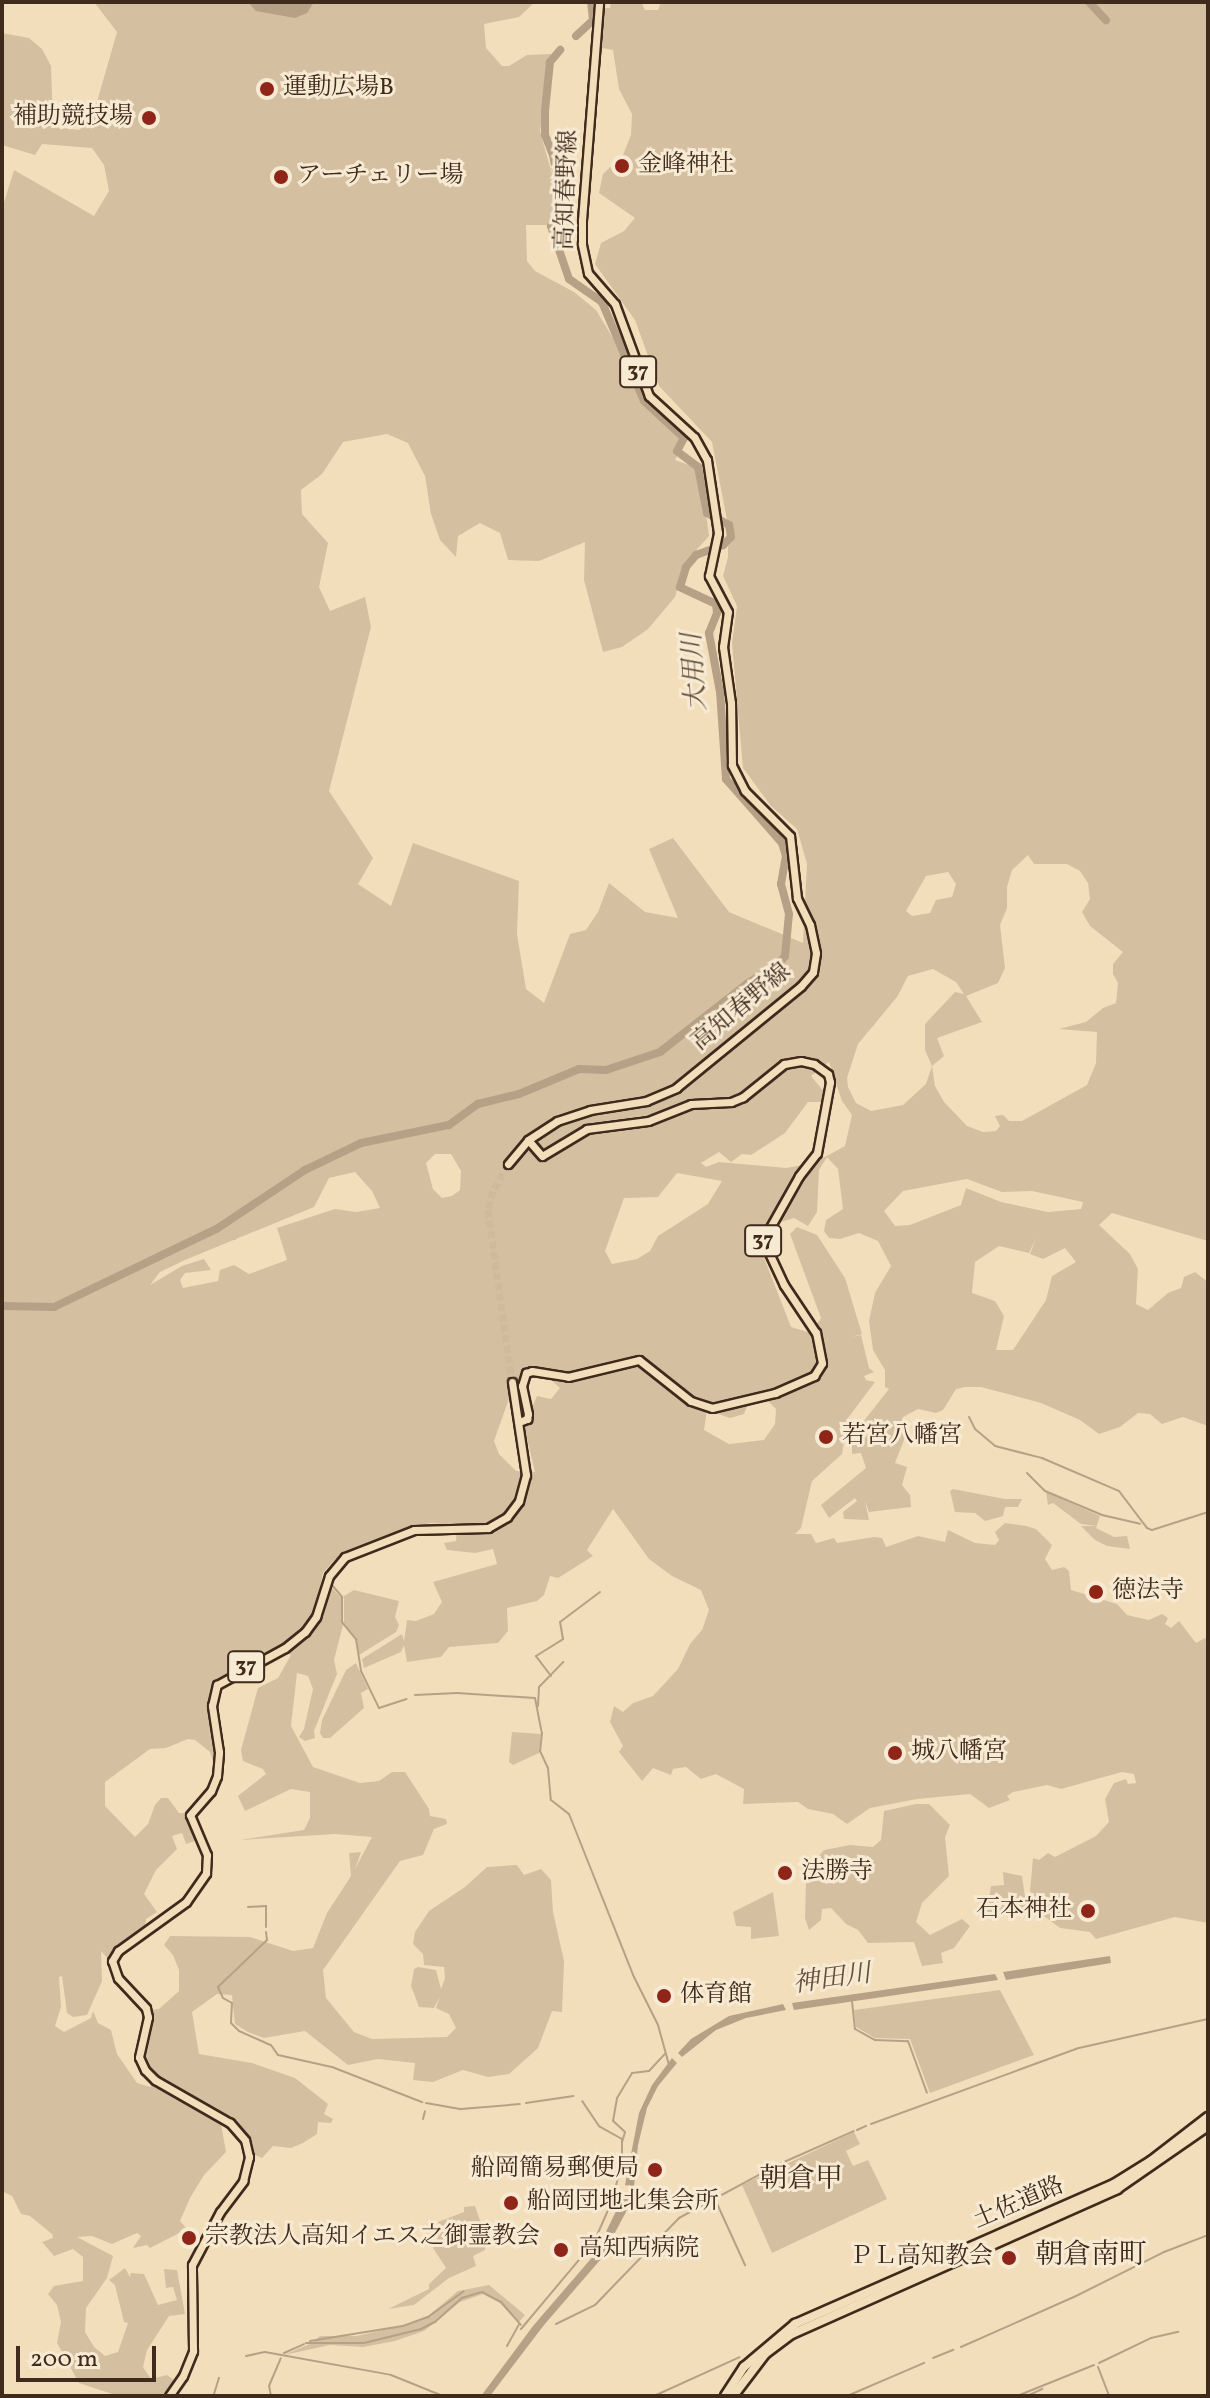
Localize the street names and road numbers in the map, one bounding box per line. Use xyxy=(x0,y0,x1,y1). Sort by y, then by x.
street label: 高知春野線 xyxy=(552,130,584,250)
road number: 37 xyxy=(618,354,658,390)
street label: 高知春野線 xyxy=(687,958,797,1058)
road number: 37 xyxy=(743,1223,783,1259)
road number: 37 xyxy=(226,1649,266,1685)
street label: 土佐道路 xyxy=(969,2172,1069,2236)

